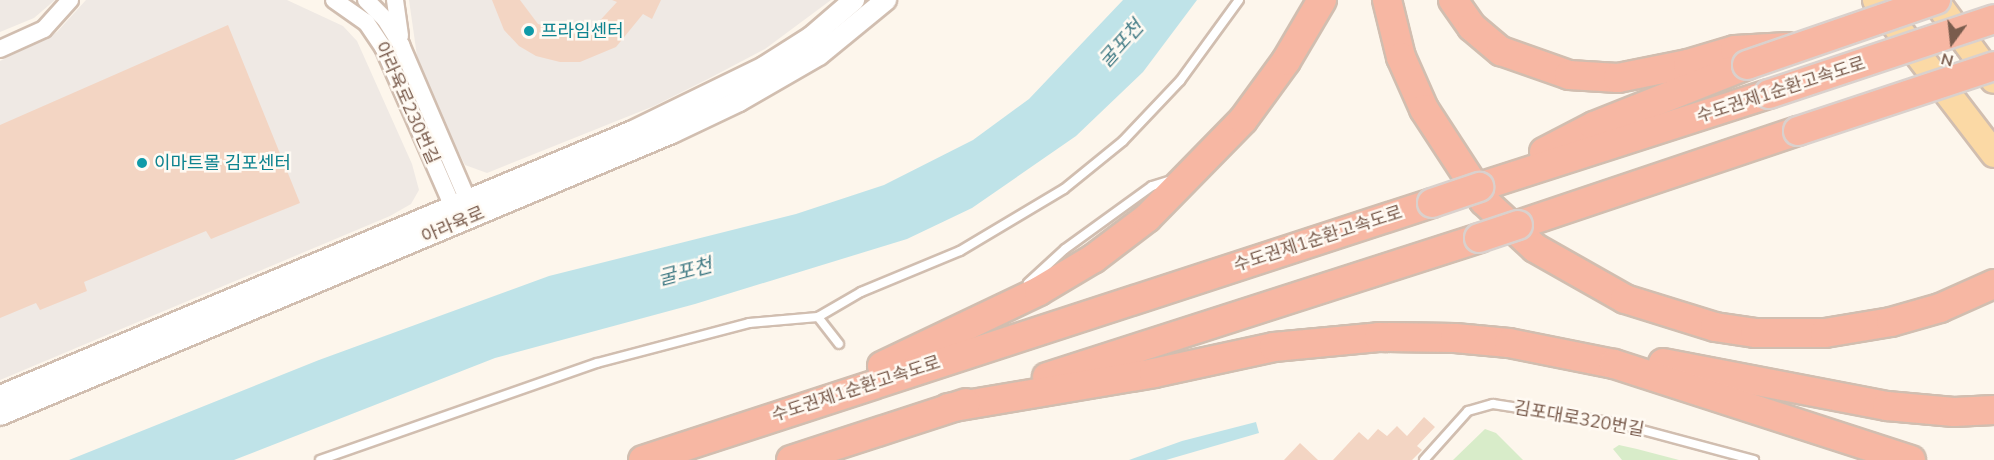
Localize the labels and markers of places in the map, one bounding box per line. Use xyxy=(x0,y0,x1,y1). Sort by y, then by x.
place label: 프라임센터 xyxy=(541,20,624,42)
marker: 프라임센터 xyxy=(522,24,536,38)
place label: 이마트몰 김포센터 xyxy=(154,152,291,174)
marker: 이마트몰 김포센터 xyxy=(135,156,149,170)

